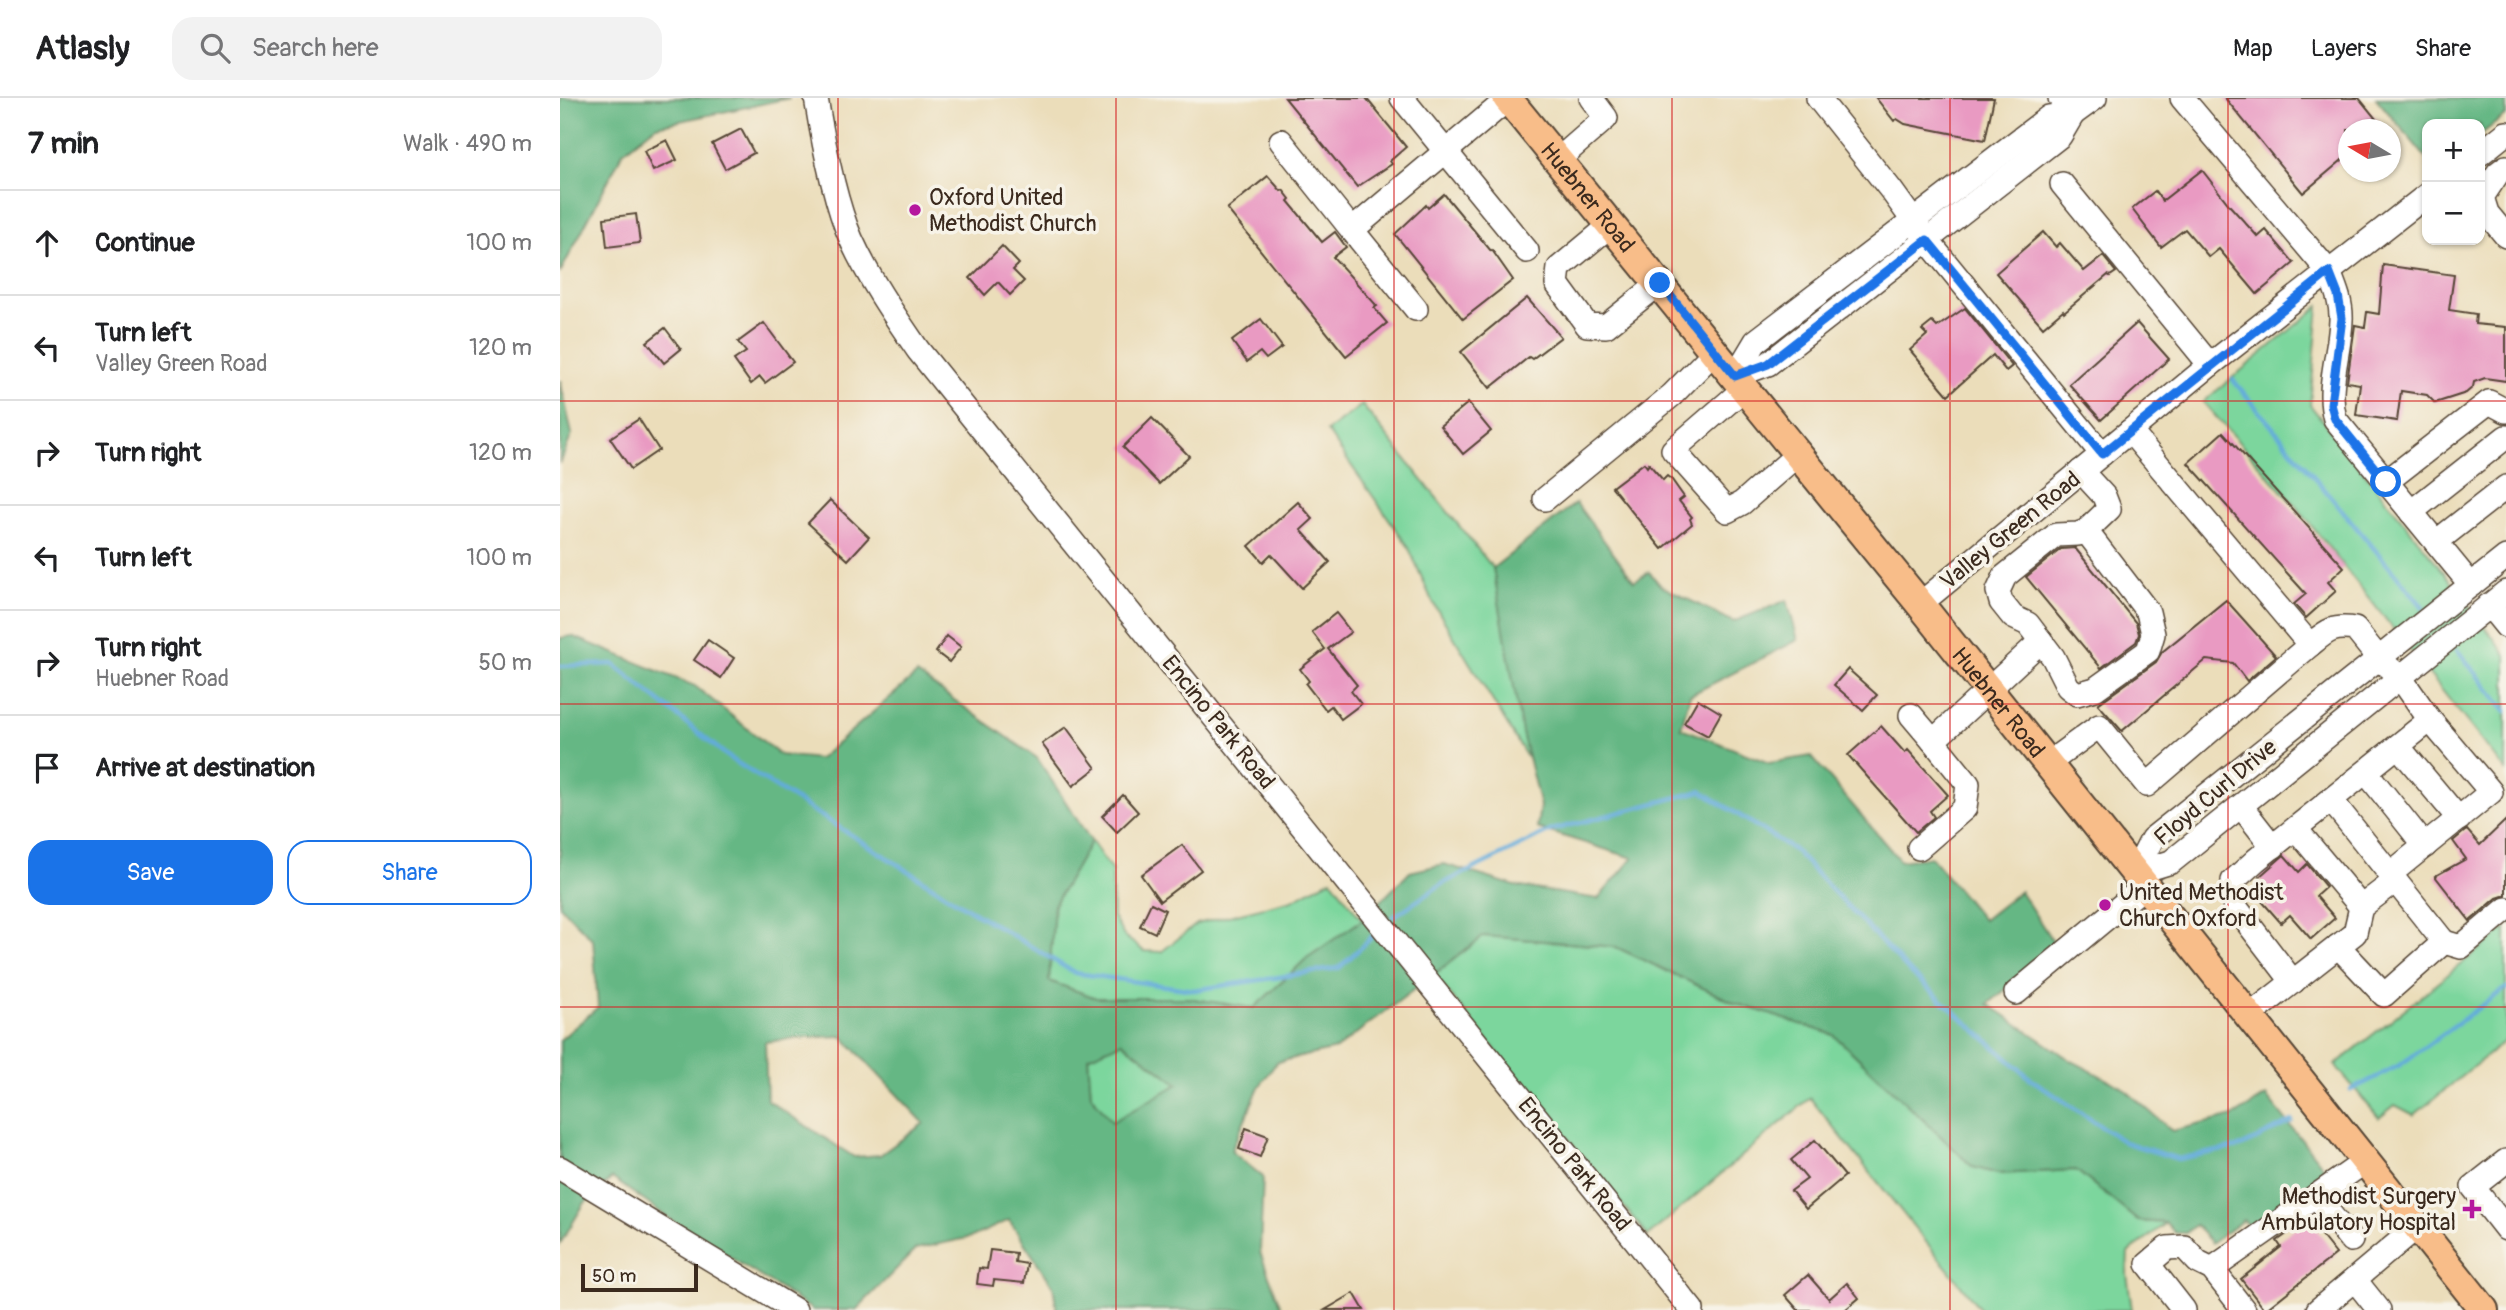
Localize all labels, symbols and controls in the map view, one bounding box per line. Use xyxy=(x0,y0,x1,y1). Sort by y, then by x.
search box xyxy=(172,17,662,80)
text: Atlasly xyxy=(35,28,130,69)
icon: search xyxy=(196,29,234,67)
text: Search here xyxy=(252,32,379,64)
text: Map xyxy=(2233,34,2273,63)
text: Layers xyxy=(2311,34,2377,63)
text: Share xyxy=(2415,34,2471,63)
north arrow xyxy=(2338,119,2401,182)
map controls xyxy=(2422,119,2485,245)
button: + xyxy=(2422,119,2485,182)
text: 7 min xyxy=(28,125,99,162)
text: Walk · 490 m xyxy=(403,129,532,158)
street label: Huebner Road xyxy=(1534,136,1641,259)
button: − xyxy=(2422,182,2485,245)
place label: Oxford United Methodist Church xyxy=(929,183,1096,238)
marker: Oxford United Methodist Church xyxy=(907,202,923,218)
icon: ahead xyxy=(28,224,66,262)
text: Continue xyxy=(95,227,195,259)
text: 100 m xyxy=(466,228,532,257)
route end xyxy=(1644,267,1675,298)
text: Turn left xyxy=(95,317,191,349)
icon: left xyxy=(28,329,66,367)
text: 120 m xyxy=(469,333,532,362)
text: Valley Green Road xyxy=(95,349,267,378)
icon: right xyxy=(28,434,66,472)
text: Turn right xyxy=(95,437,201,469)
text: 120 m xyxy=(469,438,532,467)
street label: Valley Green Road xyxy=(1934,465,2086,596)
route start xyxy=(2370,466,2401,497)
icon: left xyxy=(28,539,66,577)
text: Turn left xyxy=(95,542,191,574)
text: 100 m xyxy=(466,543,532,572)
text: Turn right xyxy=(95,632,201,664)
street label: Huebner Road xyxy=(1945,641,2051,764)
icon: right xyxy=(28,644,66,682)
text: 50 m xyxy=(478,648,532,677)
street label: Encino Park Road xyxy=(1156,649,1282,795)
text: Huebner Road xyxy=(95,664,229,693)
street label: Floyd Curl Drive xyxy=(2148,732,2283,852)
icon: arrive xyxy=(28,749,66,787)
text: Arrive at destination xyxy=(95,752,315,784)
button: Save xyxy=(28,840,273,905)
button: Share xyxy=(287,840,532,905)
place label: United Methodist Church Oxford xyxy=(2119,878,2284,933)
marker: United Methodist Church Oxford xyxy=(2097,897,2113,913)
street label: Encino Park Road xyxy=(1512,1091,1638,1237)
place label: Methodist Surgery Ambulatory Hospital xyxy=(2261,1182,2456,1237)
marker: Methodist Surgery Ambulatory Hospital xyxy=(2462,1199,2482,1219)
scale bar xyxy=(581,1261,698,1293)
text: 50 m xyxy=(592,1264,636,1288)

